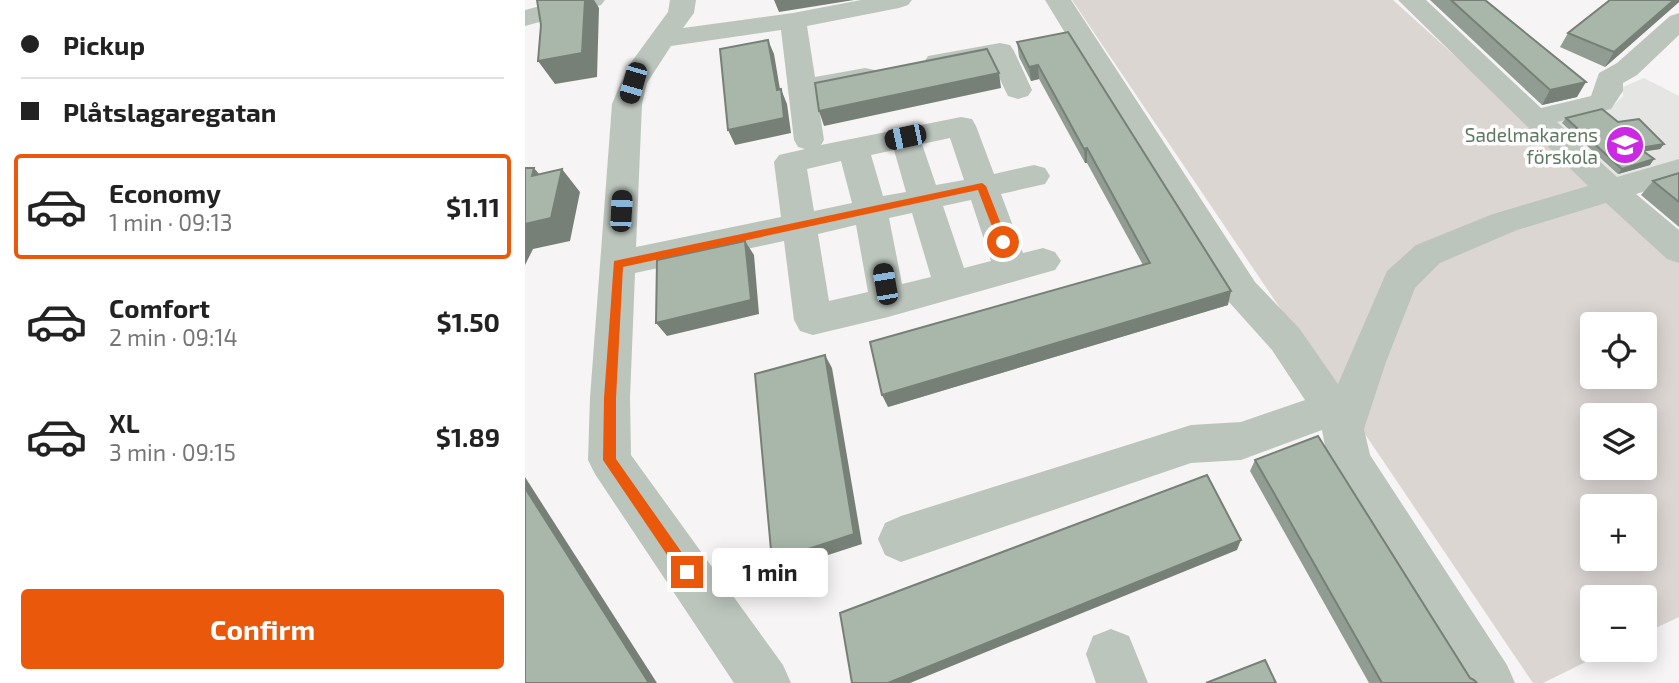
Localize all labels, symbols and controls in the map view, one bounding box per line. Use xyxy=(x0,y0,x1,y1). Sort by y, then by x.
text: Pickup xyxy=(63,29,145,60)
car xyxy=(618,60,649,106)
text: Plåtslagaregatan xyxy=(63,96,277,127)
car xyxy=(883,122,928,152)
place label: Sadelmakarens förskola xyxy=(1465,123,1598,168)
school or university icon: Sadelmakarens förskola xyxy=(1604,124,1646,166)
icon: car xyxy=(25,175,88,238)
text: Economy xyxy=(109,177,221,208)
car xyxy=(610,189,633,233)
text: $1.11 xyxy=(446,191,500,222)
text: 1 min · 09:13 xyxy=(109,208,233,236)
route start xyxy=(987,226,1019,258)
car xyxy=(872,261,899,307)
icon: car xyxy=(25,290,88,353)
text: Comfort xyxy=(109,292,210,323)
text: $1.50 xyxy=(437,306,500,337)
map controls xyxy=(1580,312,1657,662)
button: locate xyxy=(1580,312,1657,389)
text: 2 min · 09:14 xyxy=(109,323,238,351)
button: layers xyxy=(1580,403,1657,480)
icon: car xyxy=(25,405,88,468)
text: XL xyxy=(109,407,140,438)
text: $1.89 xyxy=(436,421,500,452)
text: 3 min · 09:15 xyxy=(109,438,236,466)
button: + xyxy=(1580,494,1657,571)
callout: 1 min xyxy=(711,548,827,596)
route end xyxy=(671,556,703,588)
text: 1 min xyxy=(742,558,798,586)
button: − xyxy=(1580,585,1657,662)
button: Confirm xyxy=(21,589,504,669)

